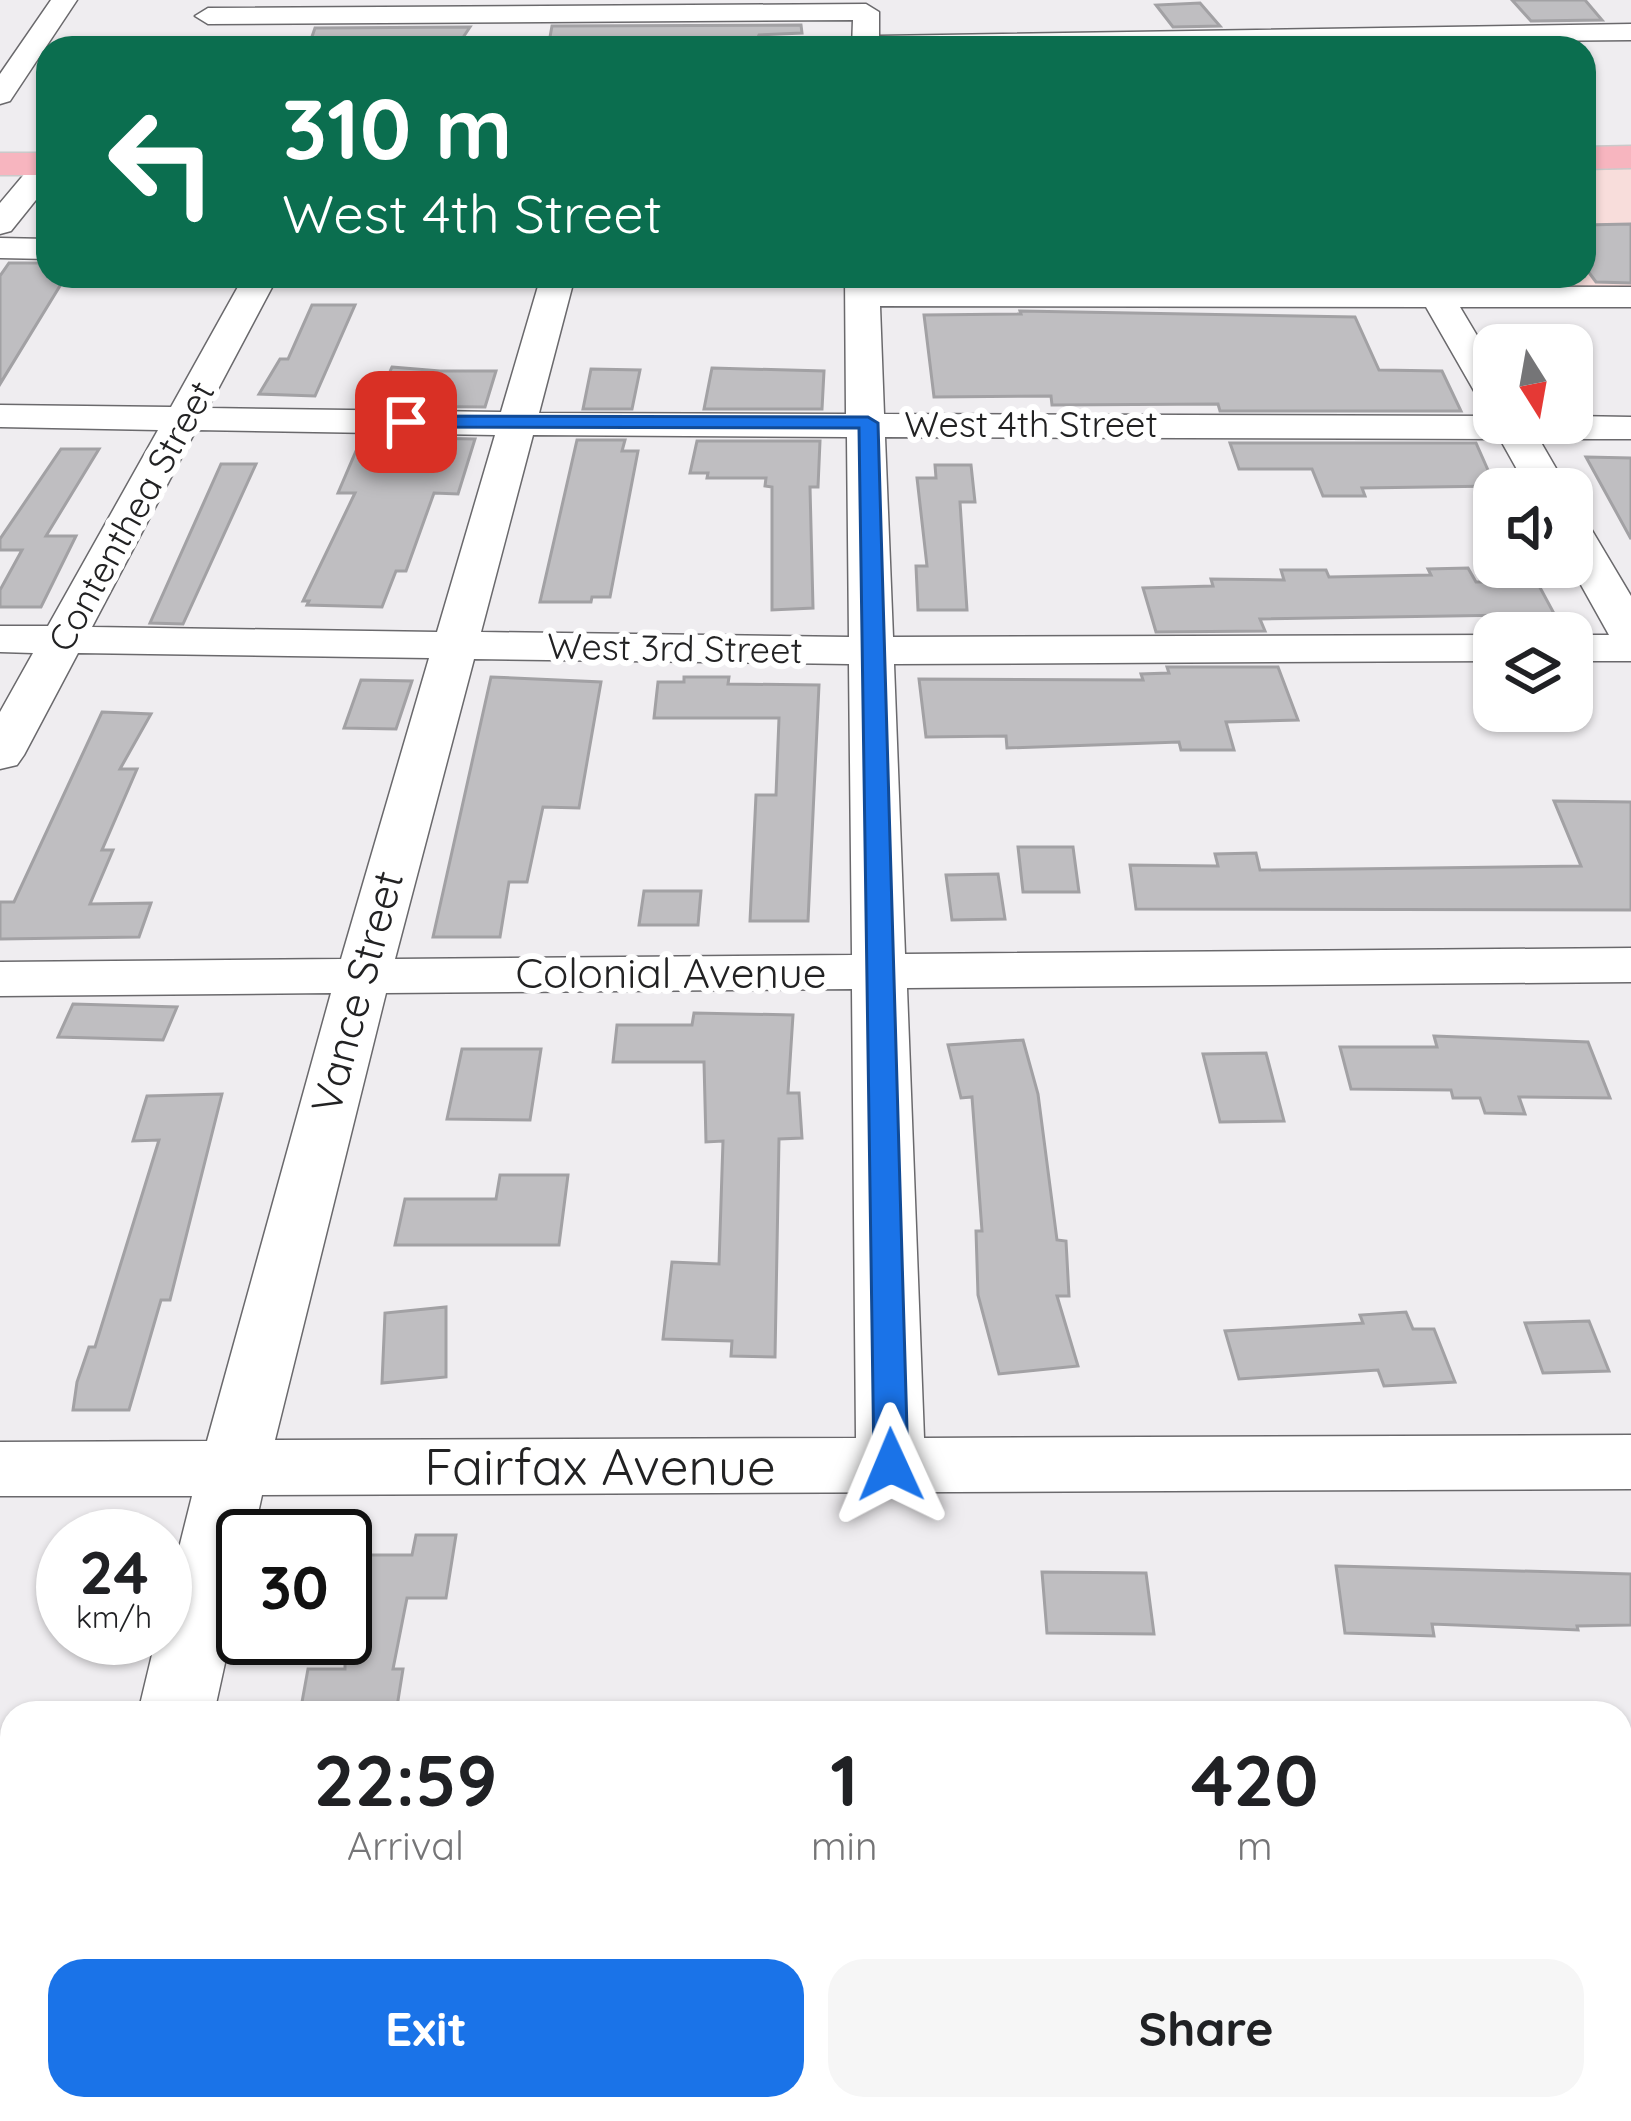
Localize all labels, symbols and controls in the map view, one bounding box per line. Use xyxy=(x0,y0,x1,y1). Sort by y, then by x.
text: 310 m xyxy=(282,75,512,180)
icon: left xyxy=(84,84,240,240)
text: West 4th Street xyxy=(282,179,662,247)
north arrow xyxy=(1473,324,1593,444)
map controls xyxy=(1473,324,1593,732)
pin xyxy=(355,371,457,473)
street label: Contenthea Street xyxy=(38,373,224,659)
icon: arrive xyxy=(373,389,439,455)
street label: West 4th Street xyxy=(904,401,1158,446)
button: sound xyxy=(1473,468,1593,588)
button: layers xyxy=(1473,612,1593,732)
street label: West 3rd Street xyxy=(547,623,803,672)
street label: Vance Street xyxy=(299,865,414,1119)
street label: Colonial Avenue xyxy=(516,946,826,999)
position arrow xyxy=(828,1402,954,1528)
street label: Fairfax Avenue xyxy=(424,1434,776,1498)
speed limit sign: 30 xyxy=(216,1509,372,1665)
text: 24 xyxy=(79,1534,149,1609)
text: km/h xyxy=(76,1598,152,1636)
text: 22:59 xyxy=(314,1734,497,1824)
text: 1 xyxy=(830,1734,858,1824)
text: 420 xyxy=(1191,1734,1318,1824)
text: Arrival xyxy=(347,1821,464,1870)
text: min xyxy=(811,1821,877,1870)
text: m xyxy=(1237,1821,1272,1870)
button: Exit xyxy=(48,1959,804,2097)
button: Share xyxy=(828,1959,1584,2097)

